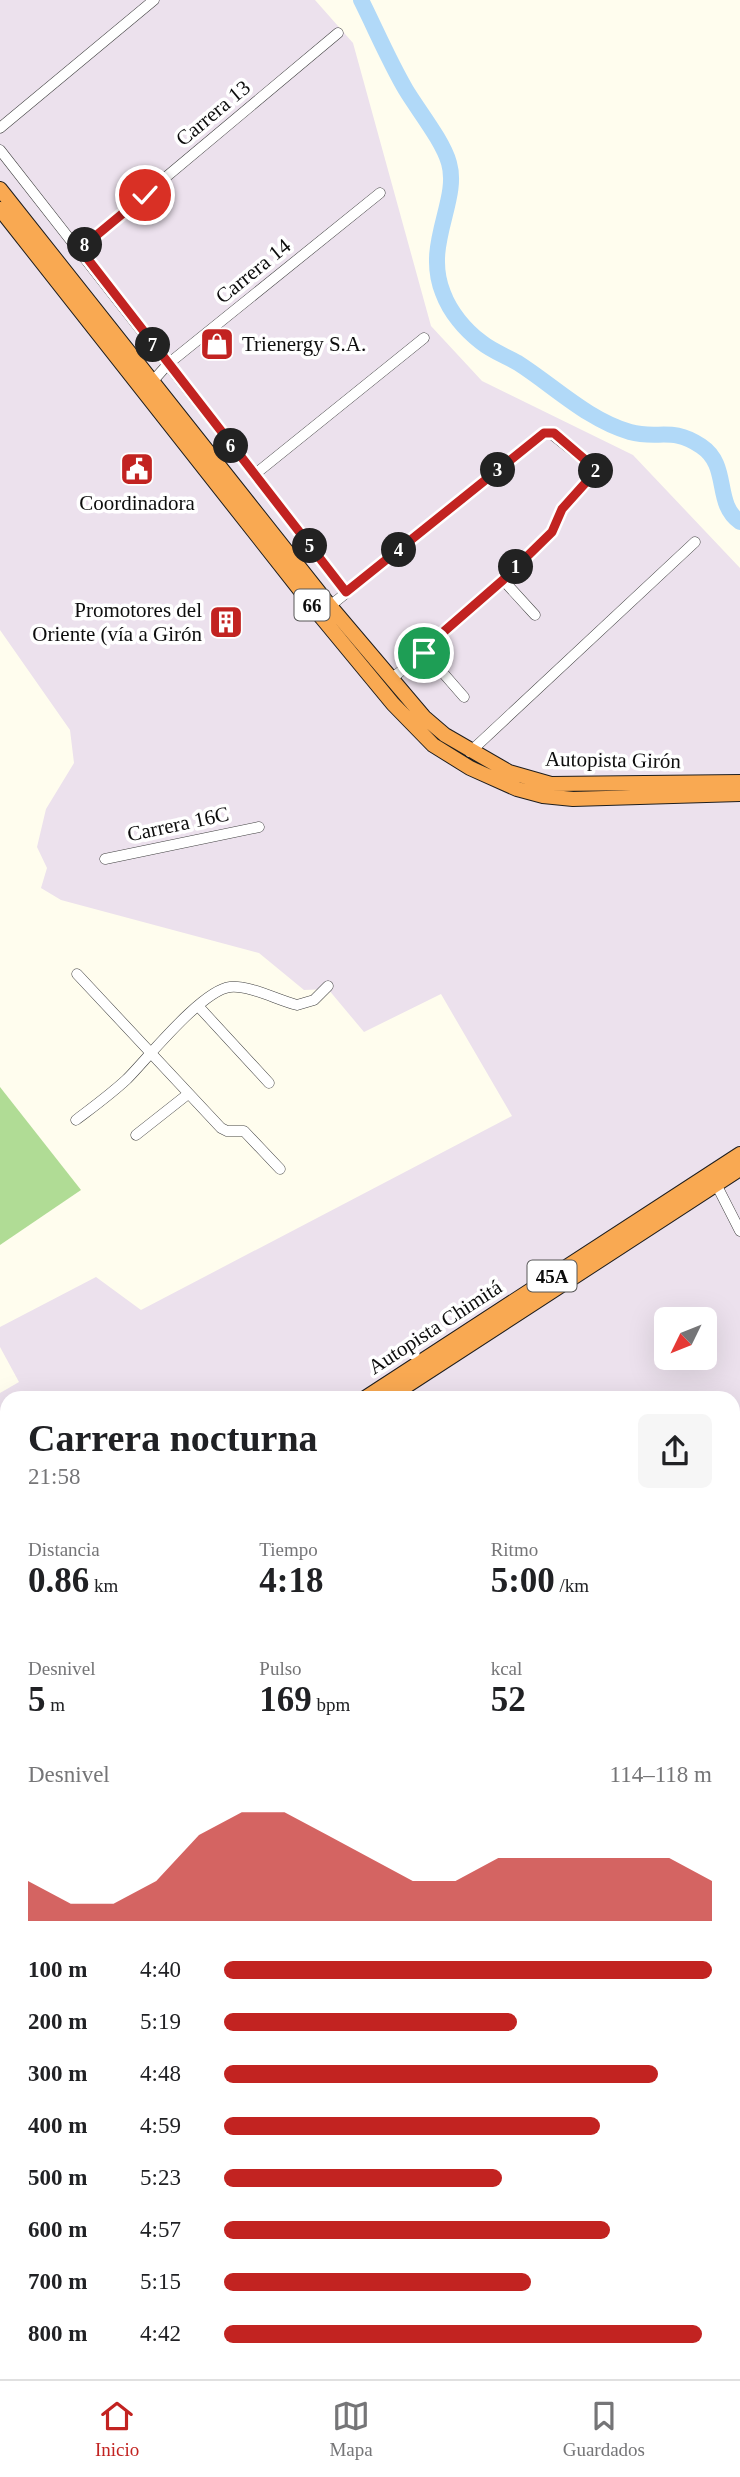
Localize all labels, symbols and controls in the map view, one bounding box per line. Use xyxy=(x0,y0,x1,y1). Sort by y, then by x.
street label: Carrera 13 xyxy=(171,75,255,151)
pin xyxy=(115,165,175,225)
icon: check xyxy=(126,176,164,214)
pin: 8 xyxy=(68,228,102,262)
street label: Carrera 14 xyxy=(211,233,296,308)
text: 8 xyxy=(80,234,89,255)
shop icon: Trienergy S.A. xyxy=(198,325,236,363)
pin: 7 xyxy=(136,328,170,362)
place label: Trienergy S.A. xyxy=(242,332,366,356)
text: 7 xyxy=(148,334,157,355)
pin: 6 xyxy=(214,428,248,464)
text: 6 xyxy=(226,435,235,456)
public building icon: Coordinadora xyxy=(118,450,156,488)
pin: 3 xyxy=(480,452,516,488)
pin: 2 xyxy=(578,454,614,489)
text: 3 xyxy=(493,459,502,480)
text: 2 xyxy=(591,460,600,481)
place label: Coordinadora xyxy=(79,491,195,515)
pin: 5 xyxy=(292,528,328,564)
pin: 4 xyxy=(382,532,416,568)
text: 5 xyxy=(305,535,314,556)
text: 4 xyxy=(394,539,403,560)
pin: 1 xyxy=(498,550,534,584)
text: 1 xyxy=(511,556,520,577)
road number: 66 xyxy=(294,590,330,620)
place label: Promotores del Oriente (vía a Girón xyxy=(32,598,202,646)
building icon: Promotores del Oriente (vía a Girón xyxy=(207,603,245,641)
pin xyxy=(394,623,454,683)
icon: arrive xyxy=(405,634,443,672)
street label: Autopista Girón xyxy=(545,747,682,773)
street label: Carrera 16C xyxy=(125,802,231,846)
road number: 45A xyxy=(528,1260,576,1292)
street label: Autopista Chimitá xyxy=(364,1274,507,1379)
north arrow xyxy=(654,1307,718,1370)
map controls xyxy=(654,1307,717,1370)
button: share xyxy=(638,1414,712,1488)
text: Carrera nocturna xyxy=(28,1417,318,1459)
text: 21:58 xyxy=(28,1464,80,1489)
text: Distancia xyxy=(28,1539,100,1560)
text: Tiempo xyxy=(259,1539,318,1560)
text: Ritmo xyxy=(491,1539,538,1560)
text: 0.86 xyxy=(28,1561,89,1600)
text: 4:18 xyxy=(259,1561,323,1600)
text: 5:00 xyxy=(491,1561,555,1600)
text: km xyxy=(89,1575,118,1596)
text: /km xyxy=(555,1575,589,1596)
text: Desnivel xyxy=(28,1658,96,1679)
text: Pulso xyxy=(259,1658,302,1679)
text: kcal xyxy=(491,1658,522,1679)
text: 5 xyxy=(28,1680,46,1719)
text: 169 xyxy=(259,1680,312,1719)
text: 52 xyxy=(491,1680,526,1719)
text: m xyxy=(46,1694,65,1715)
text: bpm xyxy=(312,1694,350,1715)
text: Desnivel xyxy=(28,1762,110,1787)
text: 114–118 m xyxy=(610,1762,712,1787)
text: 100 m xyxy=(28,1957,87,1982)
text: 4:40 xyxy=(140,1957,181,1982)
text: 200 m xyxy=(28,2009,87,2034)
text: 5:19 xyxy=(140,2009,181,2034)
text: 300 m xyxy=(28,2061,87,2086)
text: 4:48 xyxy=(140,2061,181,2086)
text: 400 m xyxy=(28,2113,87,2138)
text: 4:59 xyxy=(140,2113,181,2138)
text: 500 m xyxy=(28,2165,87,2190)
text: 5:23 xyxy=(140,2165,181,2190)
text: 600 m xyxy=(28,2217,87,2242)
text: 4:57 xyxy=(140,2217,181,2242)
text: 700 m xyxy=(28,2269,87,2294)
text: 5:15 xyxy=(140,2269,181,2294)
text: 800 m xyxy=(28,2321,87,2346)
text: 4:42 xyxy=(140,2321,181,2346)
tab: Inicio xyxy=(95,2397,139,2461)
tab: Mapa xyxy=(329,2397,373,2461)
tab: Guardados xyxy=(563,2397,645,2461)

